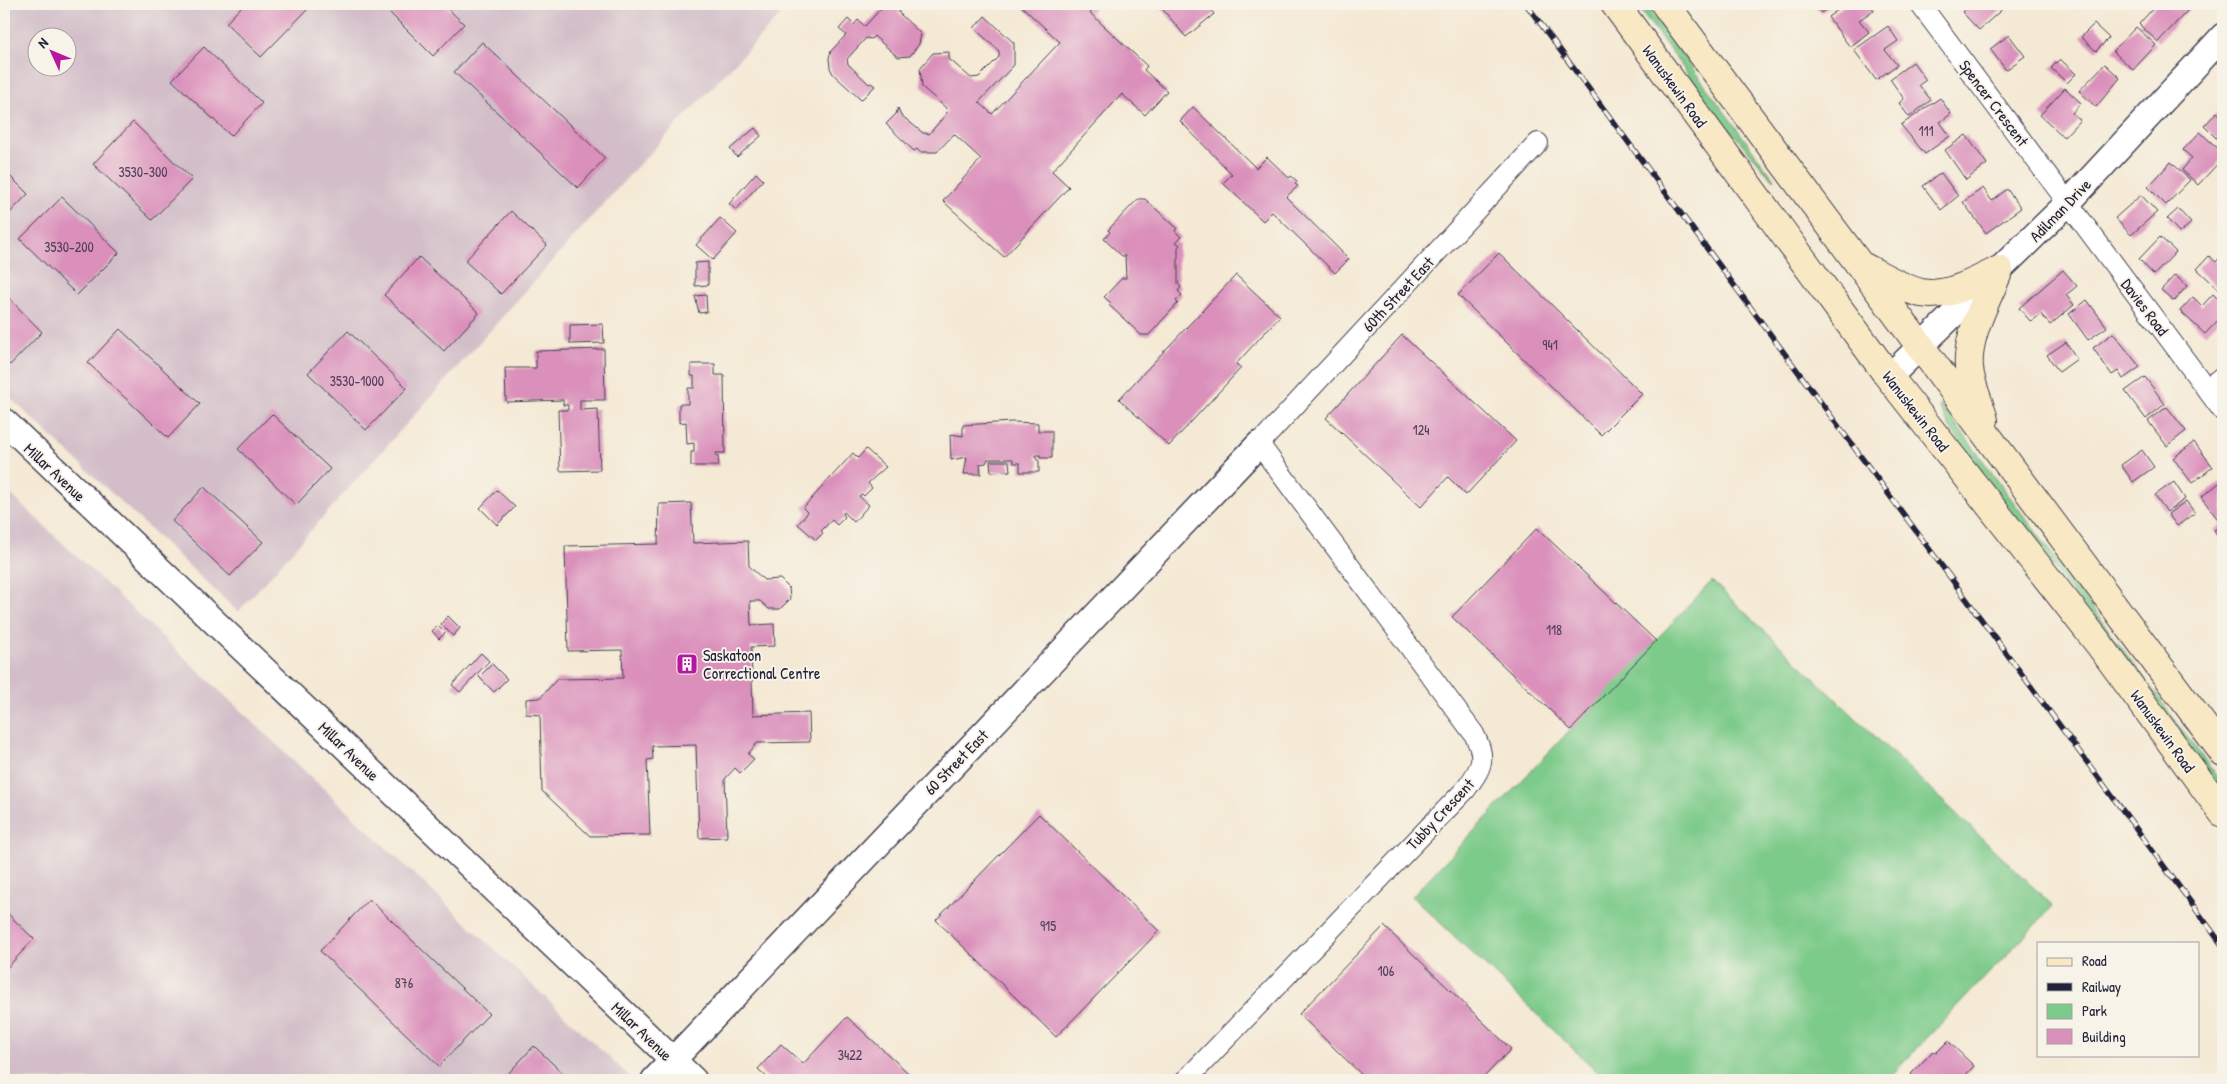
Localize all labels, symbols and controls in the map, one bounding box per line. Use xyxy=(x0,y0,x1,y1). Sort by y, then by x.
north arrow xyxy=(28,28,78,78)
text: N xyxy=(33,33,52,52)
street label: Wanuskewin Road xyxy=(1638,40,1712,132)
street label: Spencer Crescent xyxy=(1954,55,2034,151)
house number: 111 xyxy=(1918,121,1934,140)
house number: 3530-300 xyxy=(118,162,168,181)
street label: Adilman Drive xyxy=(2024,173,2096,246)
house number: 3530-200 xyxy=(44,237,94,256)
street label: 60th Street East xyxy=(1357,251,1439,336)
street label: Davies Road xyxy=(2116,274,2174,340)
house number: 941 xyxy=(1542,335,1558,354)
street label: Wanuskewin Road xyxy=(1877,366,1955,456)
house number: 3530-1000 xyxy=(330,371,384,390)
house number: 124 xyxy=(1413,420,1429,439)
street label: Millar Avenue xyxy=(19,438,91,507)
house number: 118 xyxy=(1546,620,1562,639)
place label: Saskatoon Correctional Centre xyxy=(703,644,821,684)
building icon: Saskatoon Correctional Centre xyxy=(675,652,699,676)
street label: Wanuskewin Road xyxy=(2126,685,2200,777)
street label: Millar Avenue xyxy=(314,716,385,786)
street label: 60 Street East xyxy=(919,724,993,800)
street label: Tubby Crescent xyxy=(1401,773,1479,855)
house number: 915 xyxy=(1040,916,1056,935)
legend xyxy=(2037,942,2200,1056)
text: Road xyxy=(2082,950,2107,971)
house number: 106 xyxy=(1378,961,1395,980)
house number: 876 xyxy=(395,973,414,992)
text: Railway xyxy=(2082,976,2121,997)
street label: Millar Avenue xyxy=(607,996,678,1066)
text: Park xyxy=(2082,1000,2107,1021)
text: Building xyxy=(2082,1026,2126,1047)
house number: 3422 xyxy=(838,1045,863,1064)

